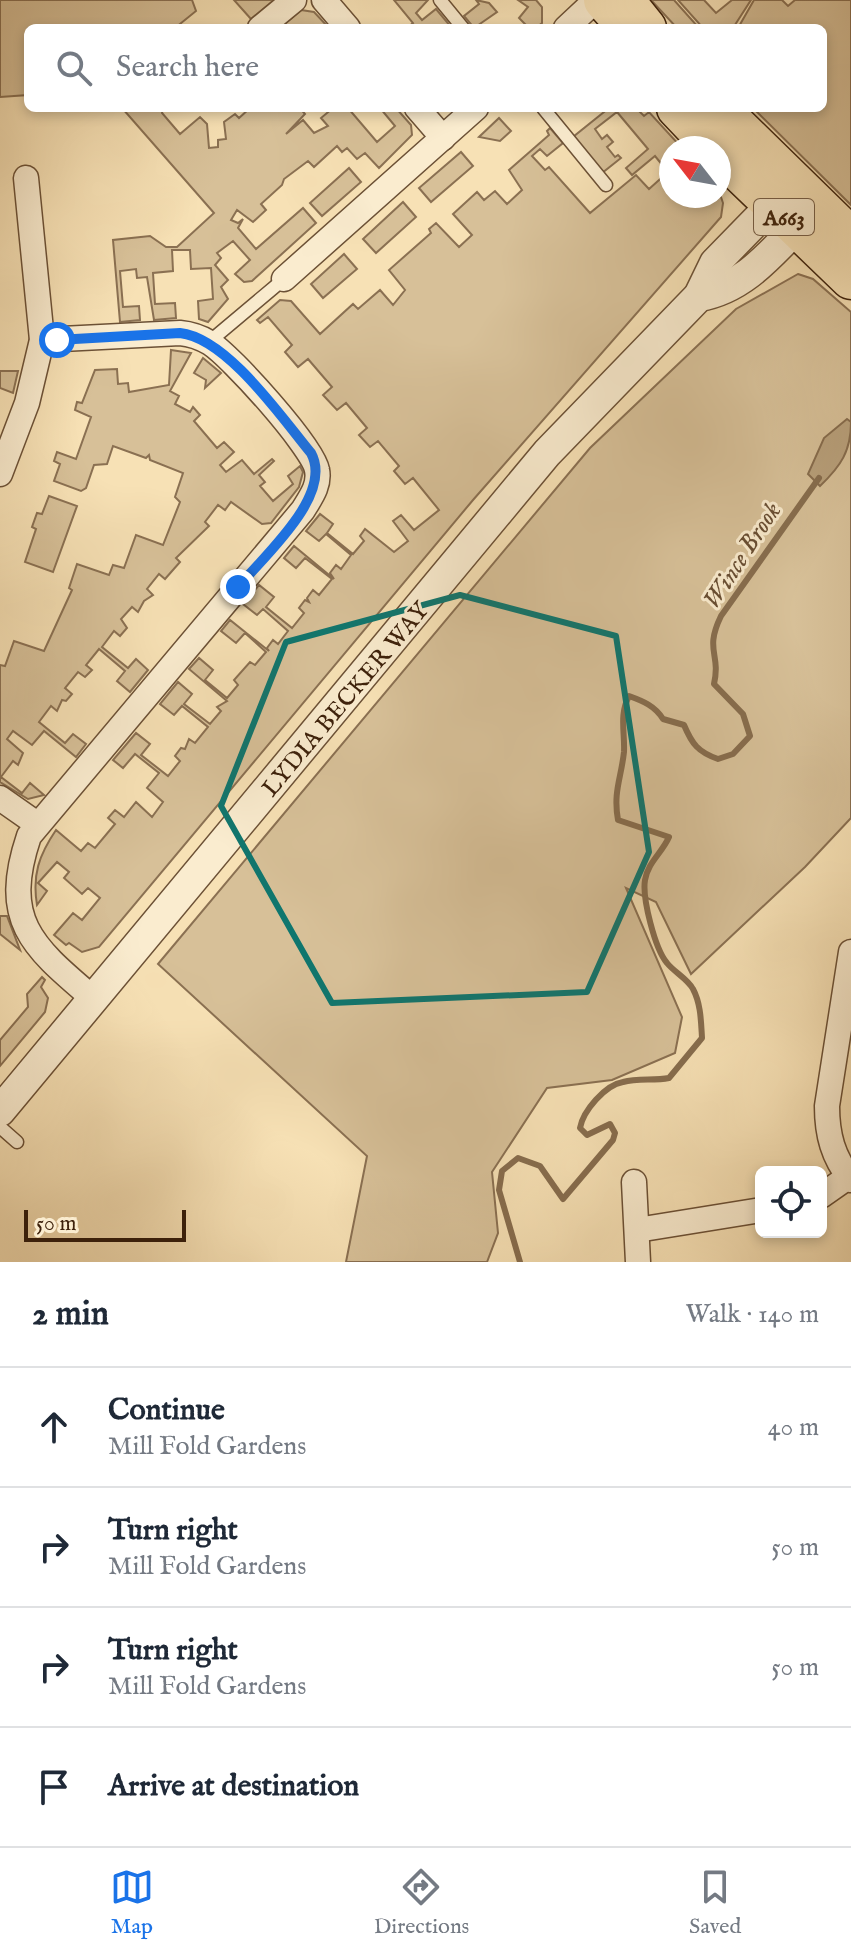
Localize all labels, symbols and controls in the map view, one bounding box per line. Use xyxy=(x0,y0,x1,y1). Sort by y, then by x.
search box xyxy=(24,24,827,112)
icon: search xyxy=(52,46,96,90)
text: Search here xyxy=(116,49,259,87)
north arrow xyxy=(659,136,731,208)
road number: A663 xyxy=(754,199,814,235)
route start xyxy=(39,322,75,358)
water label: Wince Brook xyxy=(696,496,789,615)
route end xyxy=(220,569,256,605)
street label: LYDIA BECKER WAY xyxy=(256,595,438,804)
map controls xyxy=(755,1166,827,1238)
button: locate xyxy=(755,1166,827,1238)
scale bar xyxy=(24,1206,186,1242)
text: 50 m xyxy=(36,1210,77,1238)
text: 2 min xyxy=(32,1293,109,1336)
text: Walk · 140 m xyxy=(686,1298,819,1331)
text: Continue xyxy=(108,1392,225,1430)
icon: ahead xyxy=(32,1405,76,1449)
text: 40 m xyxy=(768,1411,819,1444)
text: Mill Fold Gardens xyxy=(108,1430,306,1463)
text: Turn right xyxy=(108,1512,238,1550)
icon: right xyxy=(32,1525,76,1569)
text: 50 m xyxy=(771,1531,819,1564)
text: Mill Fold Gardens xyxy=(108,1550,306,1583)
text: Turn right xyxy=(108,1632,238,1670)
icon: right xyxy=(32,1645,76,1689)
text: 50 m xyxy=(771,1651,819,1684)
text: Mill Fold Gardens xyxy=(108,1670,306,1703)
icon: arrive xyxy=(32,1765,76,1809)
text: Arrive at destination xyxy=(108,1768,359,1806)
tab: Map xyxy=(110,1865,154,1941)
tab: Directions xyxy=(374,1865,469,1941)
tab: Saved xyxy=(689,1865,741,1941)

